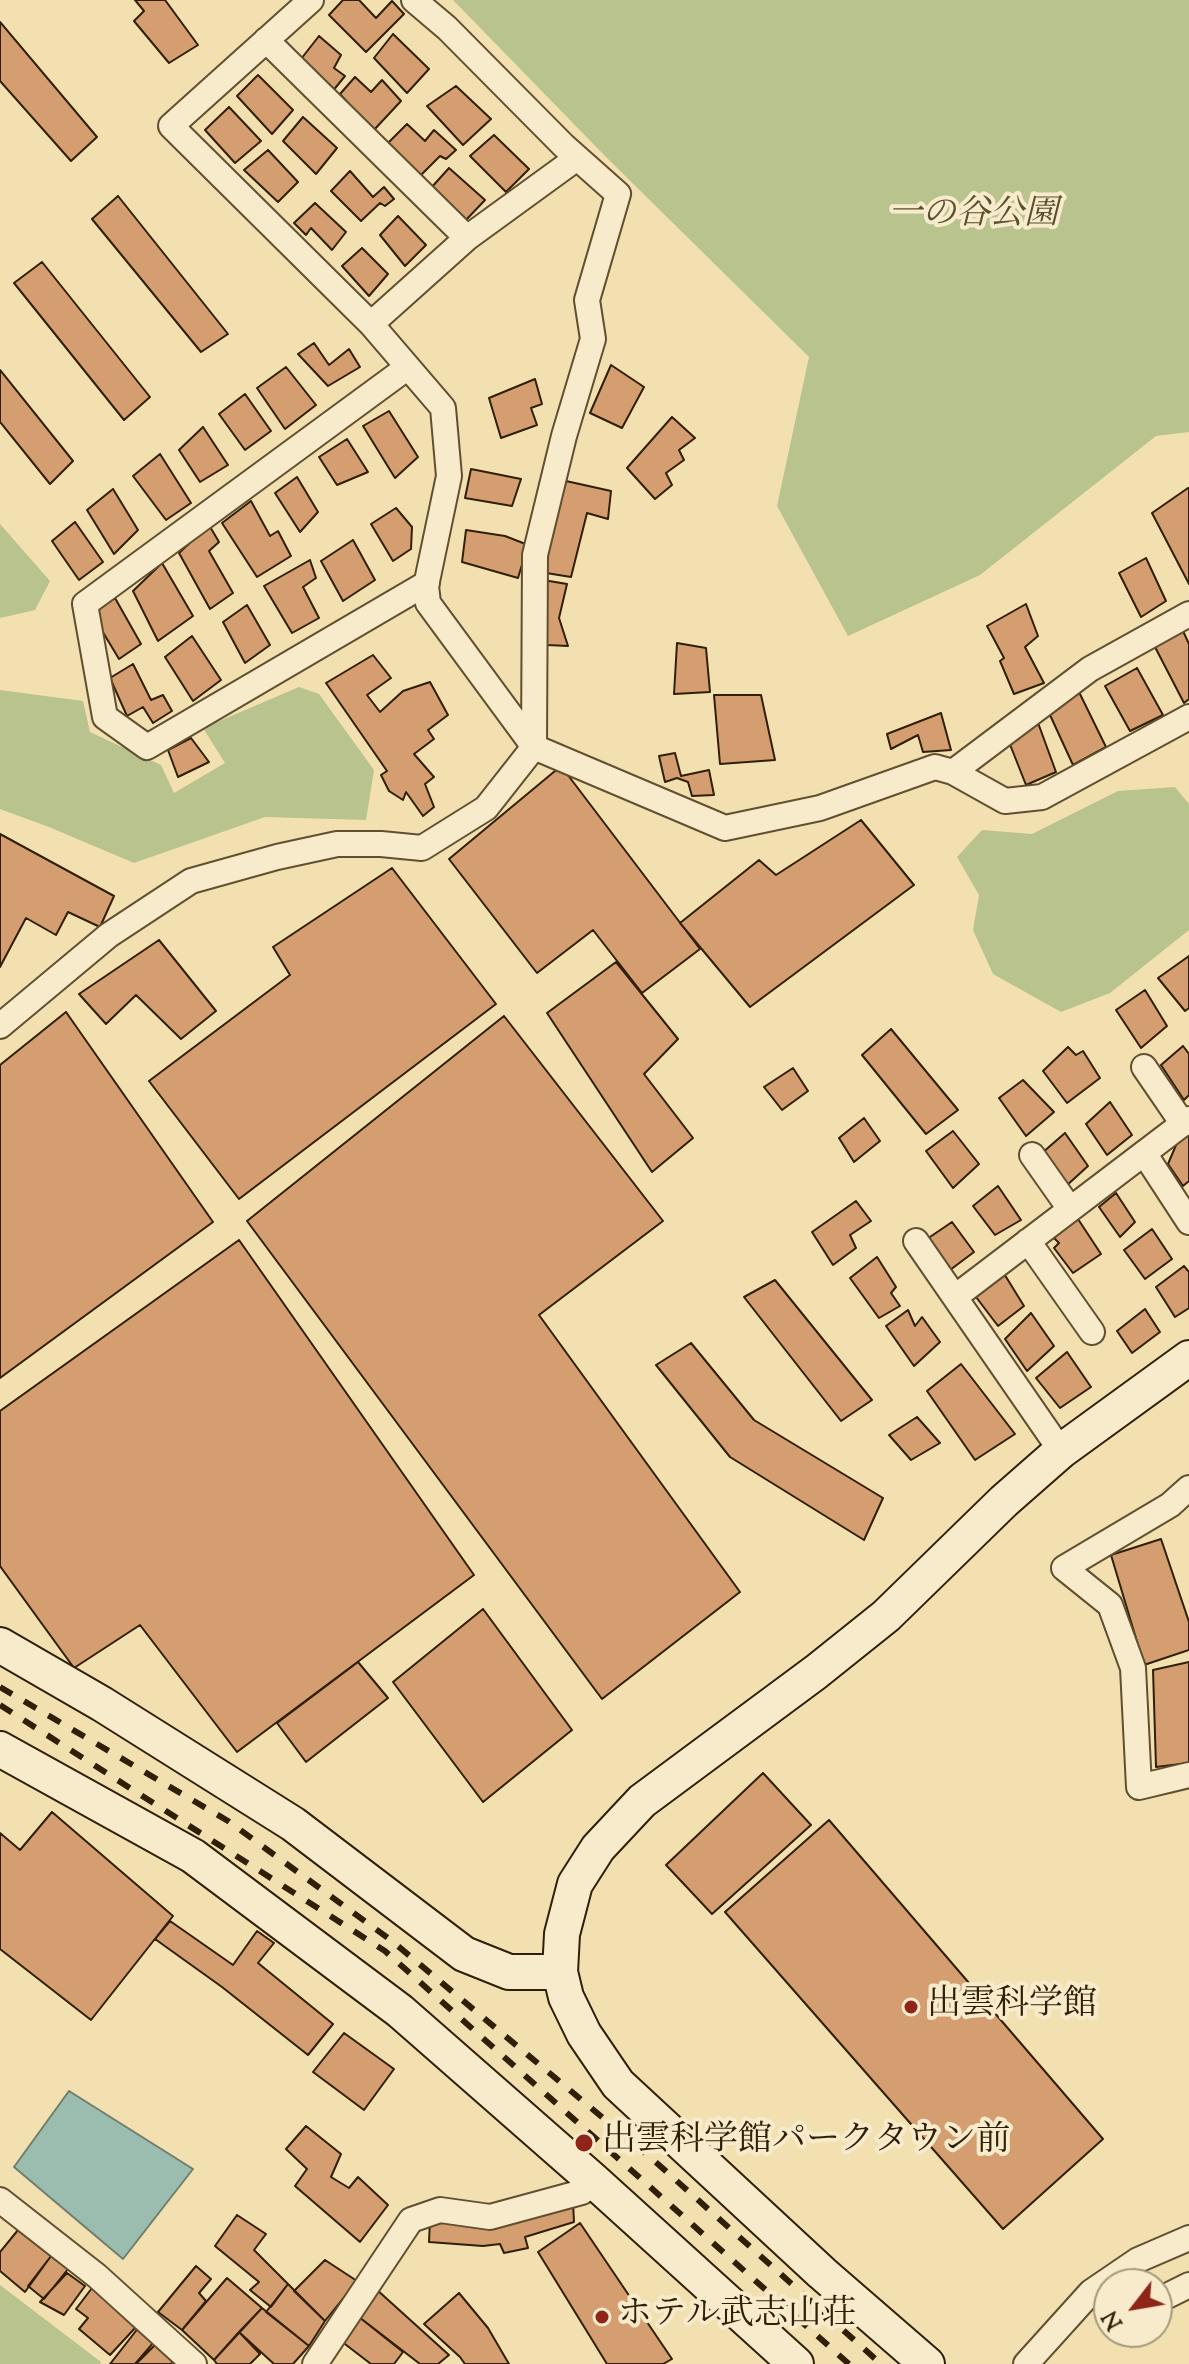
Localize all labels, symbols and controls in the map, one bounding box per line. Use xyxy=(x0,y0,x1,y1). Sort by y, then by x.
park label: 一の谷公園 xyxy=(888,197,1058,237)
place label: 出雲科学館 xyxy=(927,1987,1097,2027)
marker: 出雲科学館 xyxy=(902,1998,920,2016)
place label: 出雲科学館パークタウン前 xyxy=(602,2123,1010,2163)
marker: 出雲科学館パークタウン前 xyxy=(573,2132,595,2154)
north arrow xyxy=(1093,2268,1173,2348)
place label: ホテル武志山荘 xyxy=(618,2297,856,2337)
text: N xyxy=(1096,2304,1132,2335)
marker: ホテル武志山荘 xyxy=(593,2308,611,2326)

